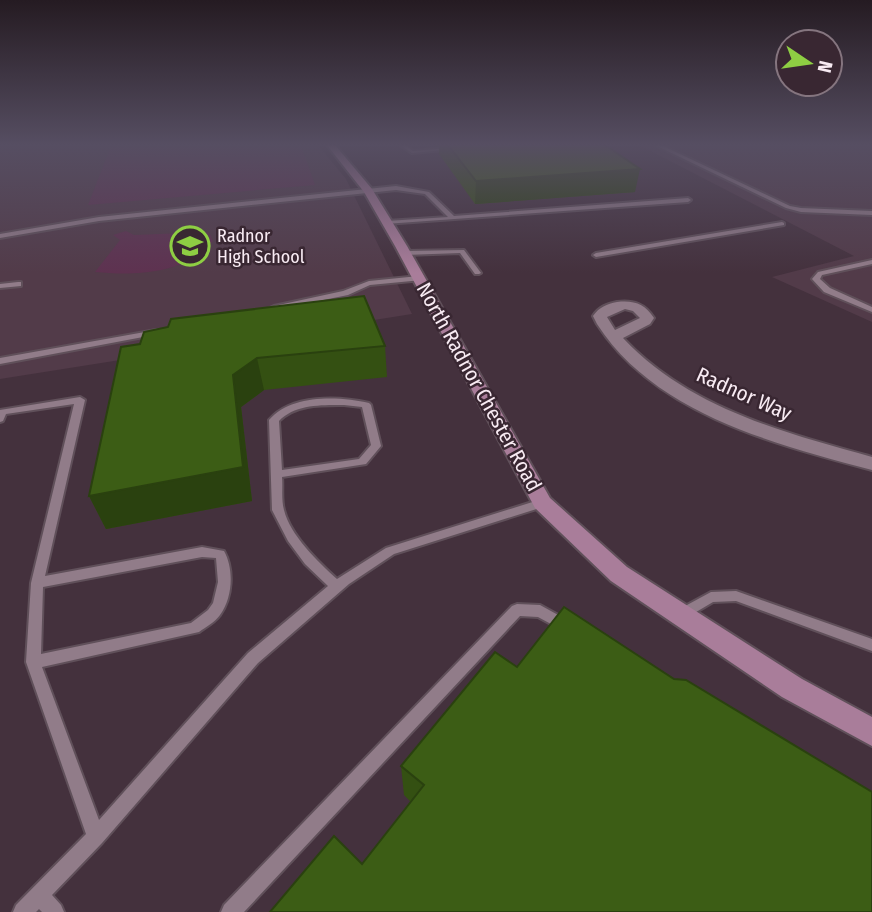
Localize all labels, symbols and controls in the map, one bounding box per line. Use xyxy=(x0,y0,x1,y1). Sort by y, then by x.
north arrow xyxy=(774,28,844,98)
text: N xyxy=(813,59,838,75)
school or university icon: Radnor High School xyxy=(169,225,211,267)
place label: Radnor High School xyxy=(217,225,305,268)
street label: North Radnor Chester Road xyxy=(411,278,547,496)
street label: Radnor Way xyxy=(692,361,796,427)

